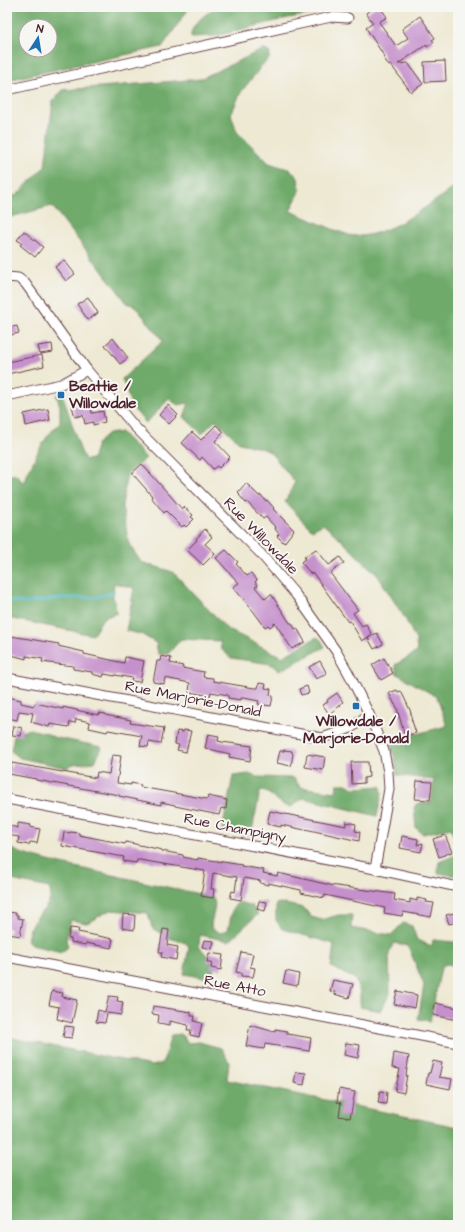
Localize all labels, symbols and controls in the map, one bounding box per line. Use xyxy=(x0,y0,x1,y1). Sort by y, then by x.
north arrow xyxy=(18,18,58,58)
text: N xyxy=(35,21,45,37)
place label: Beattie / Willowdale xyxy=(68,376,136,414)
marker: Beattie / Willowdale xyxy=(56,390,66,400)
street label: Rue Willowdale xyxy=(219,493,303,579)
street label: Rue Marjorie-Donald xyxy=(123,675,263,723)
marker: Willowdale / Marjorie-Donald xyxy=(351,701,361,711)
place label: Willowdale / Marjorie-Donald xyxy=(303,711,409,749)
street label: Rue Champigny xyxy=(182,808,288,849)
street label: Rue Atto xyxy=(202,970,268,1002)

